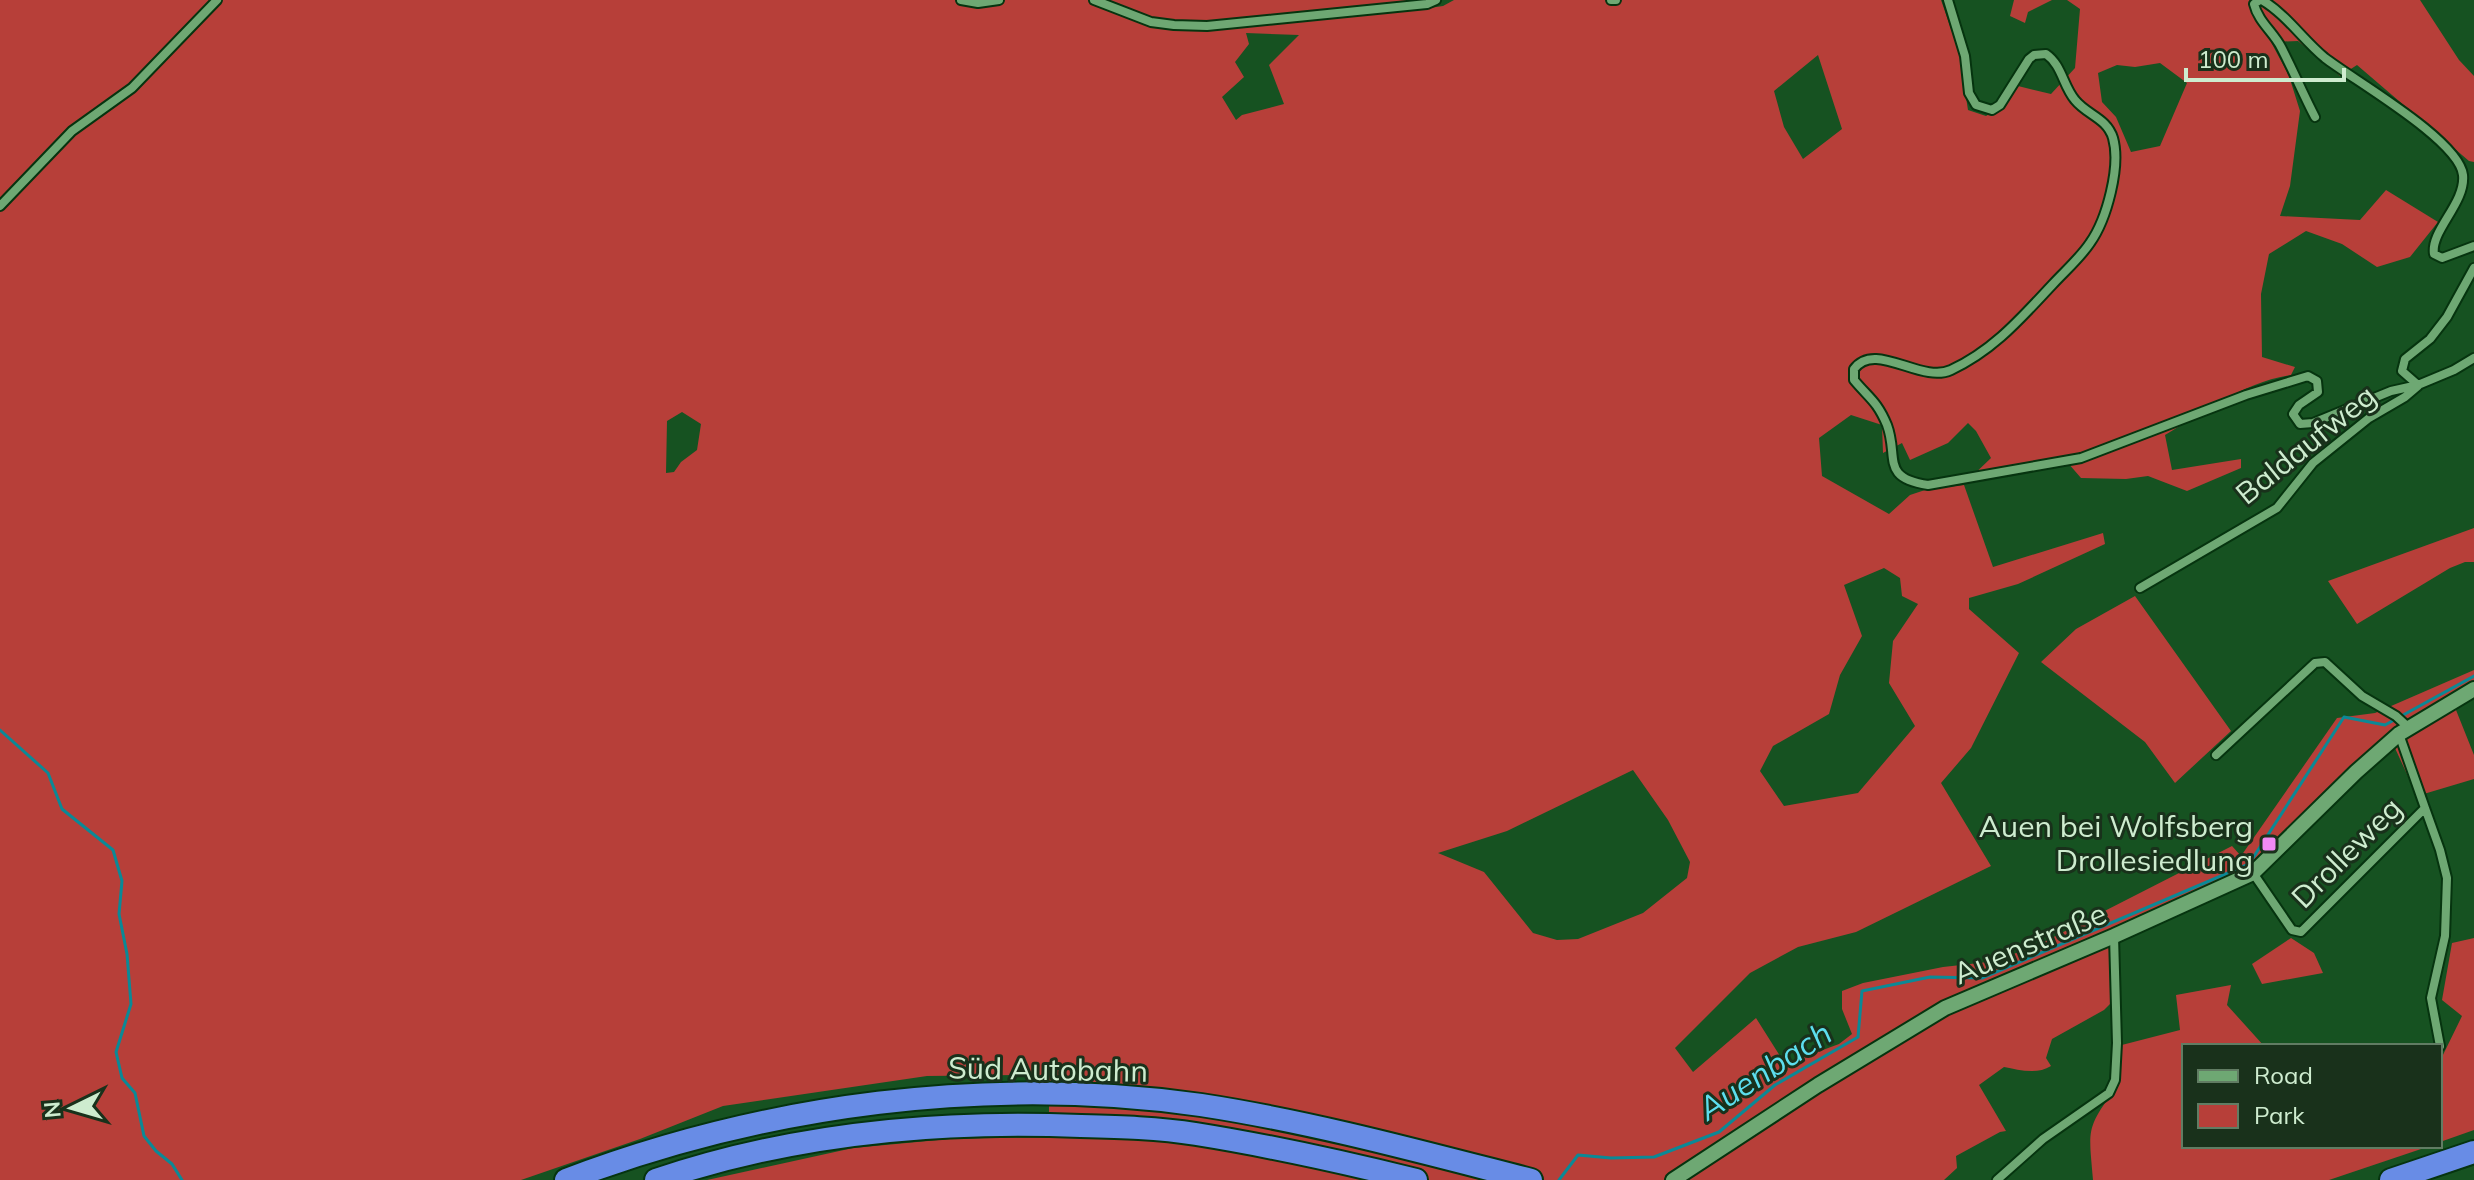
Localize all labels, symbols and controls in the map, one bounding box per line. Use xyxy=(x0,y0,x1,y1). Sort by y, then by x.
scale bar xyxy=(2186,32,2344,82)
text: 100 m xyxy=(2198,44,2269,74)
street label: Baldaufweg xyxy=(2228,376,2383,512)
street label: Drolleweg xyxy=(2283,789,2410,916)
place label: Auen bei Wolfsberg Drollesiedlung xyxy=(1979,807,2253,879)
marker: Auen bei Wolfsberg Drollesiedlung xyxy=(2260,835,2278,853)
street label: Auenstraße xyxy=(1947,894,2112,992)
water label: Auenbach xyxy=(1689,1012,1839,1129)
legend xyxy=(2182,1044,2442,1148)
street label: Süd Autobahn xyxy=(948,1048,1148,1090)
text: Road xyxy=(2254,1060,2313,1090)
north arrow xyxy=(32,1068,112,1148)
text: N xyxy=(37,1100,67,1119)
text: Park xyxy=(2254,1100,2305,1130)

